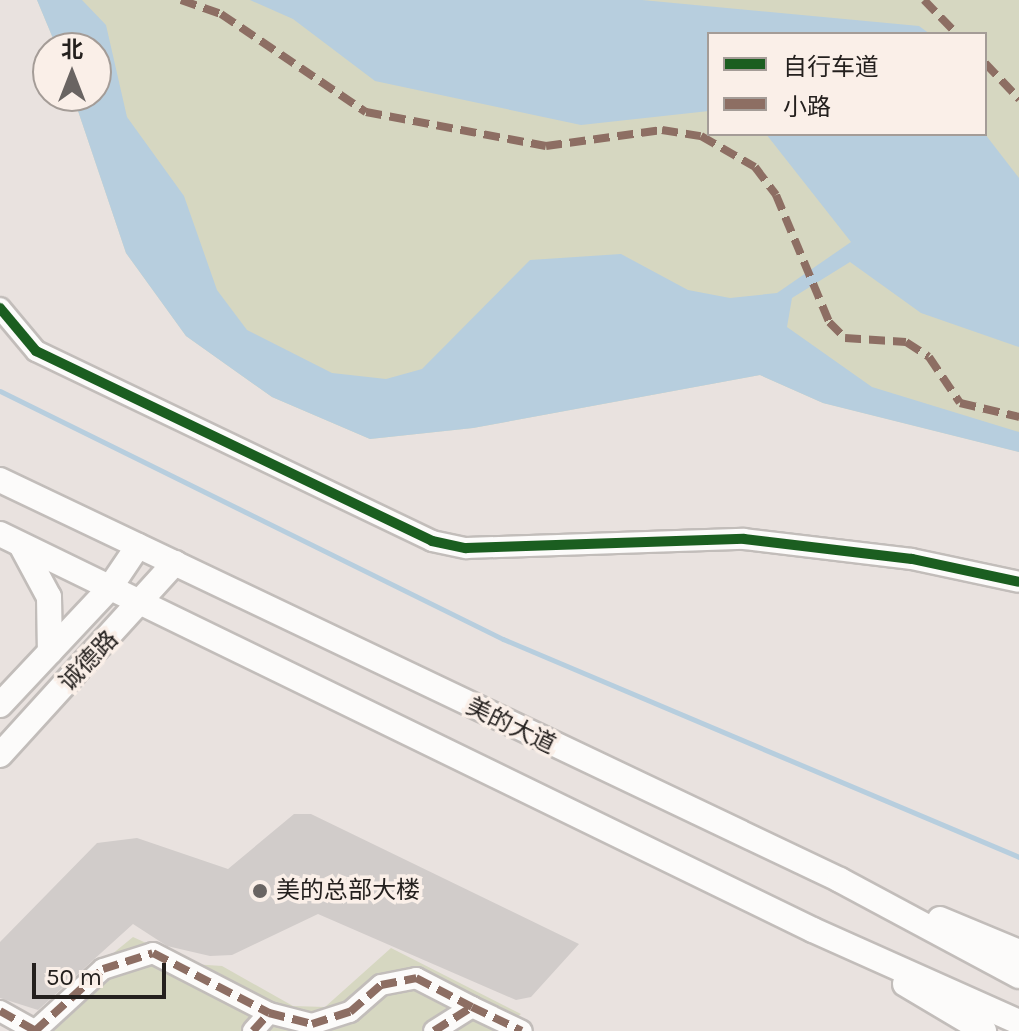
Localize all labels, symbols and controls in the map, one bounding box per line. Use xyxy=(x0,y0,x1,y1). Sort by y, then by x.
north arrow xyxy=(32,32,112,112)
legend xyxy=(707,32,987,136)
text: 北 xyxy=(61,37,83,63)
text: 自行车道 xyxy=(783,53,879,81)
text: 小路 xyxy=(783,93,831,121)
street label: 诚德路 xyxy=(54,625,124,697)
street label: 美的大道 xyxy=(462,692,560,760)
place label: 美的总部大楼 xyxy=(276,877,420,905)
marker: 美的总部大楼 xyxy=(251,882,269,900)
scale bar xyxy=(36,947,170,997)
text: 50 m xyxy=(46,963,102,991)

